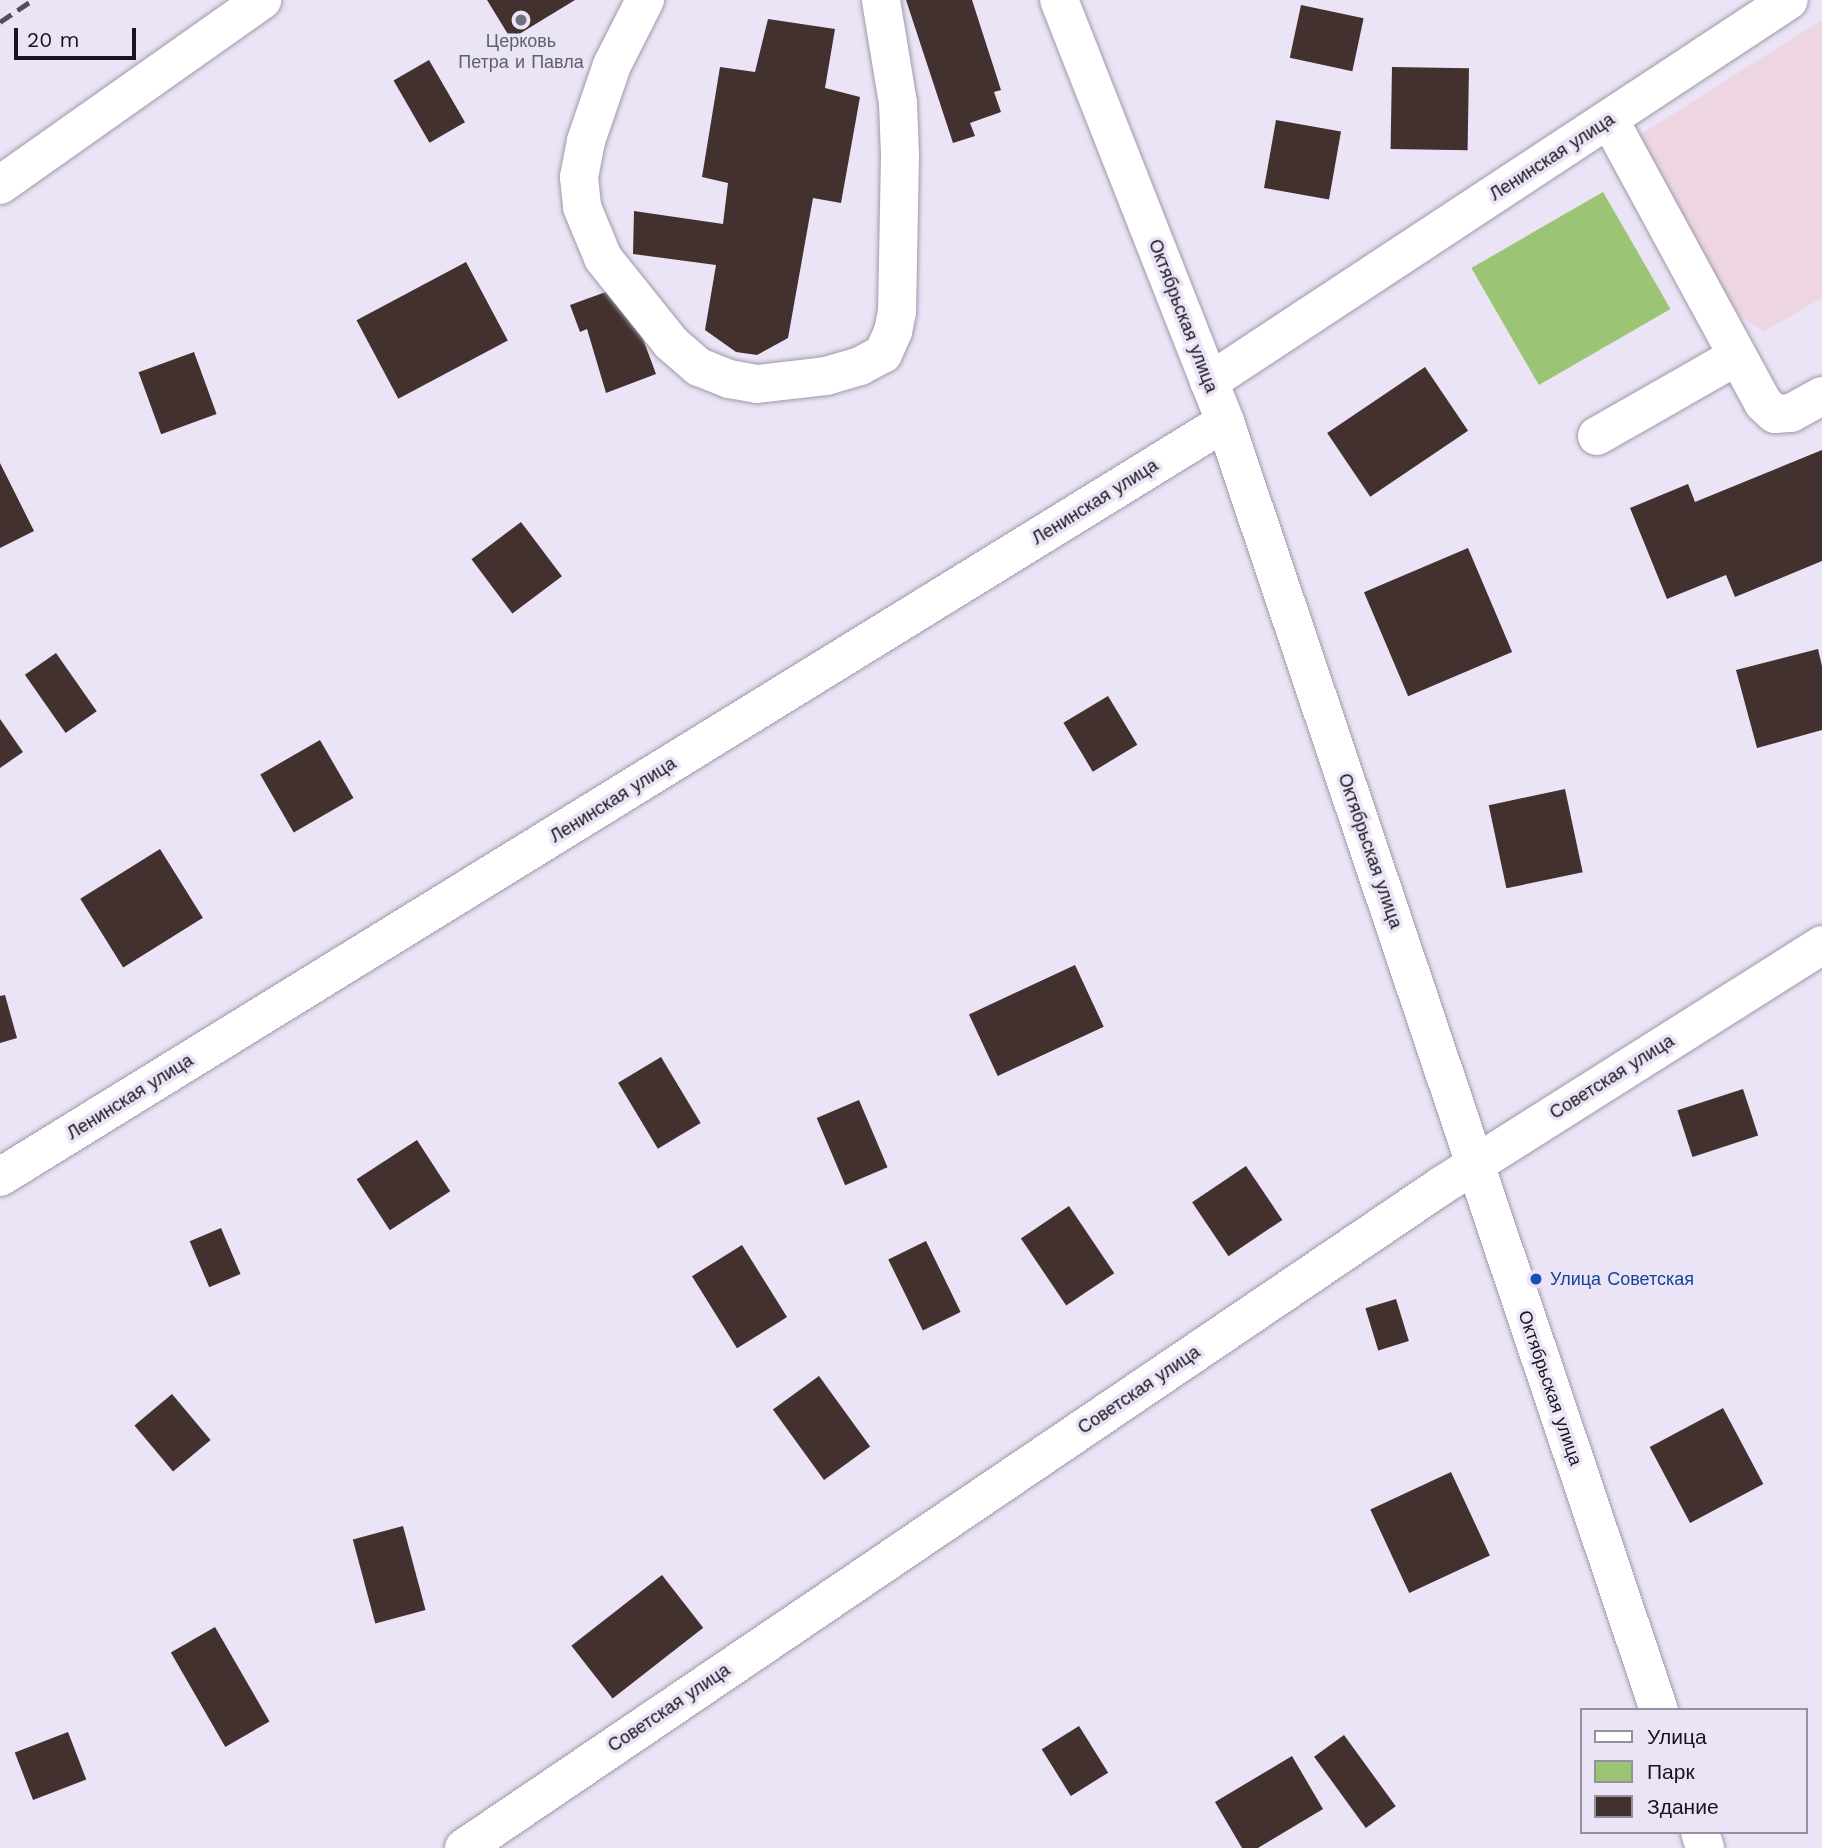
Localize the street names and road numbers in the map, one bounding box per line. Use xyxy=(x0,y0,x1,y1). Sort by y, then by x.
street label: Ленинская улица xyxy=(1486,109,1618,205)
street label: Октябрьская улица xyxy=(1144,236,1222,396)
street label: Ленинская улица xyxy=(1028,455,1162,549)
street label: Ленинская улица xyxy=(546,753,680,847)
street label: Октябрьская улица xyxy=(1333,771,1407,931)
street label: Советская улица xyxy=(1546,1030,1678,1124)
street label: Ленинская улица xyxy=(63,1050,197,1144)
street label: Октябрьская улица xyxy=(1513,1308,1587,1468)
street label: Советская улица xyxy=(1074,1341,1204,1439)
street label: Советская улица xyxy=(604,1659,734,1757)

